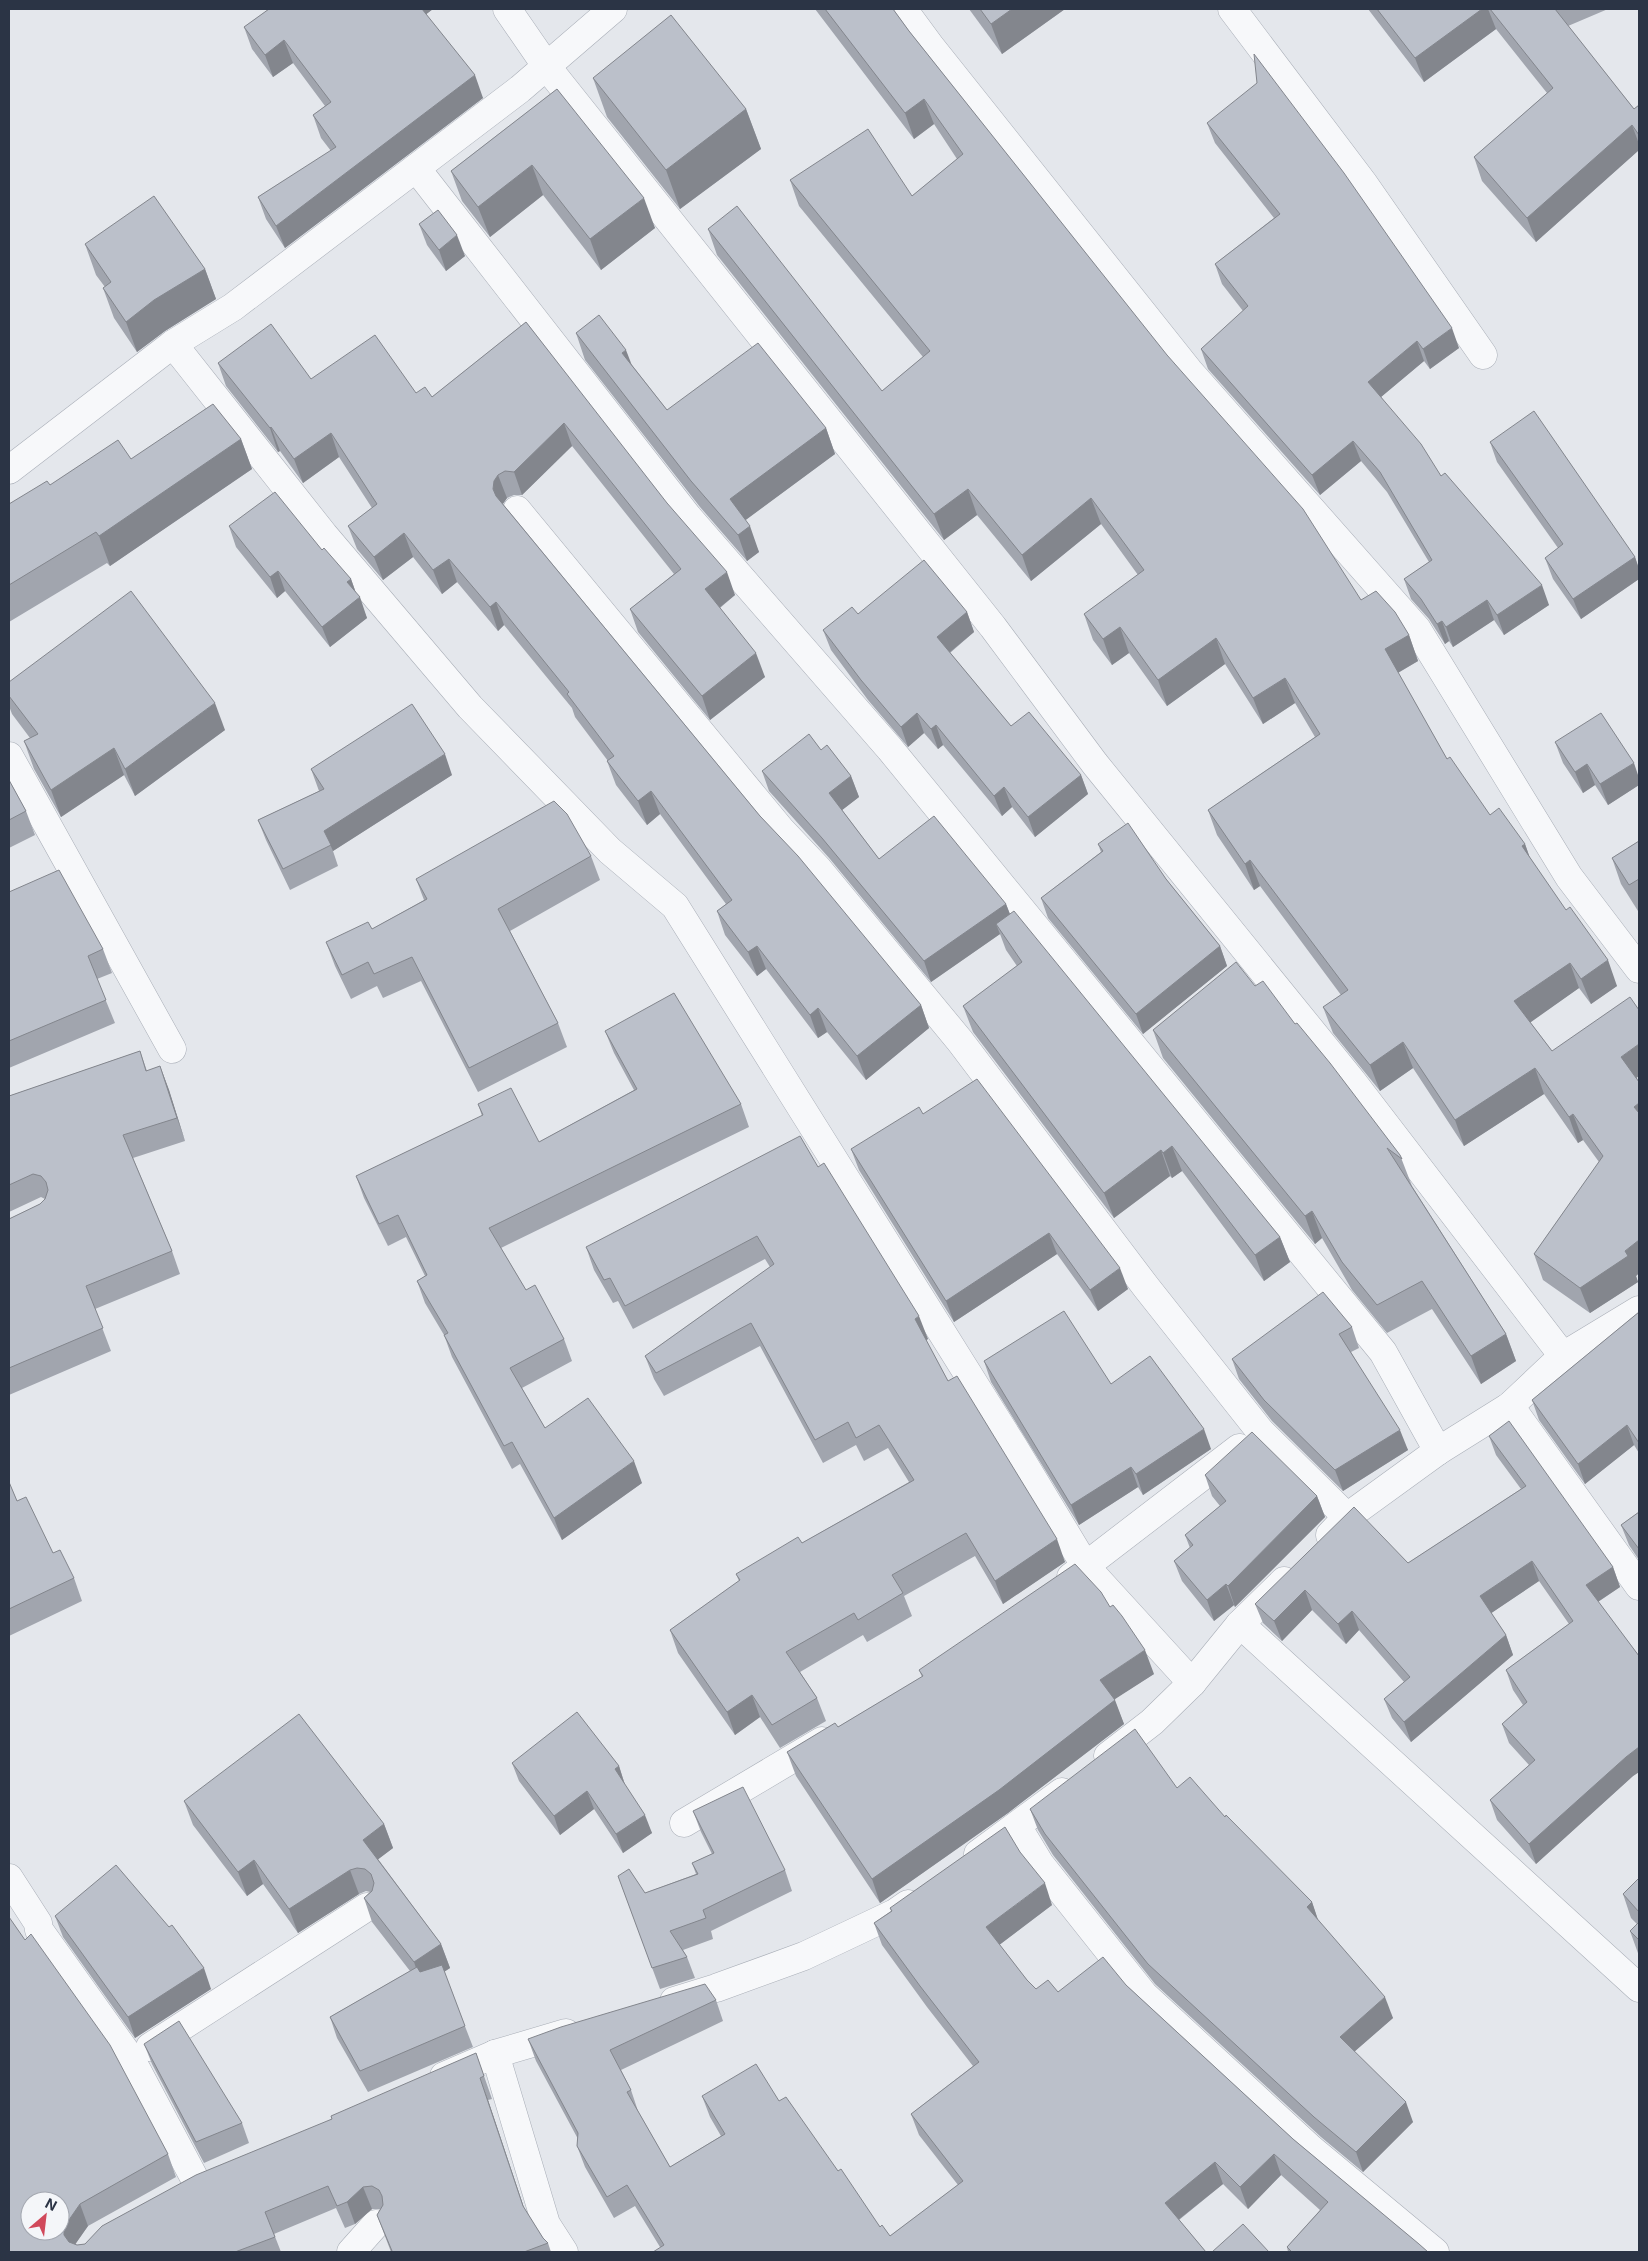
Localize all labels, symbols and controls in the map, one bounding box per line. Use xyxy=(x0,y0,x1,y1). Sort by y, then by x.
north arrow xyxy=(20,2191,70,2241)
text: N xyxy=(43,2194,60,2214)

